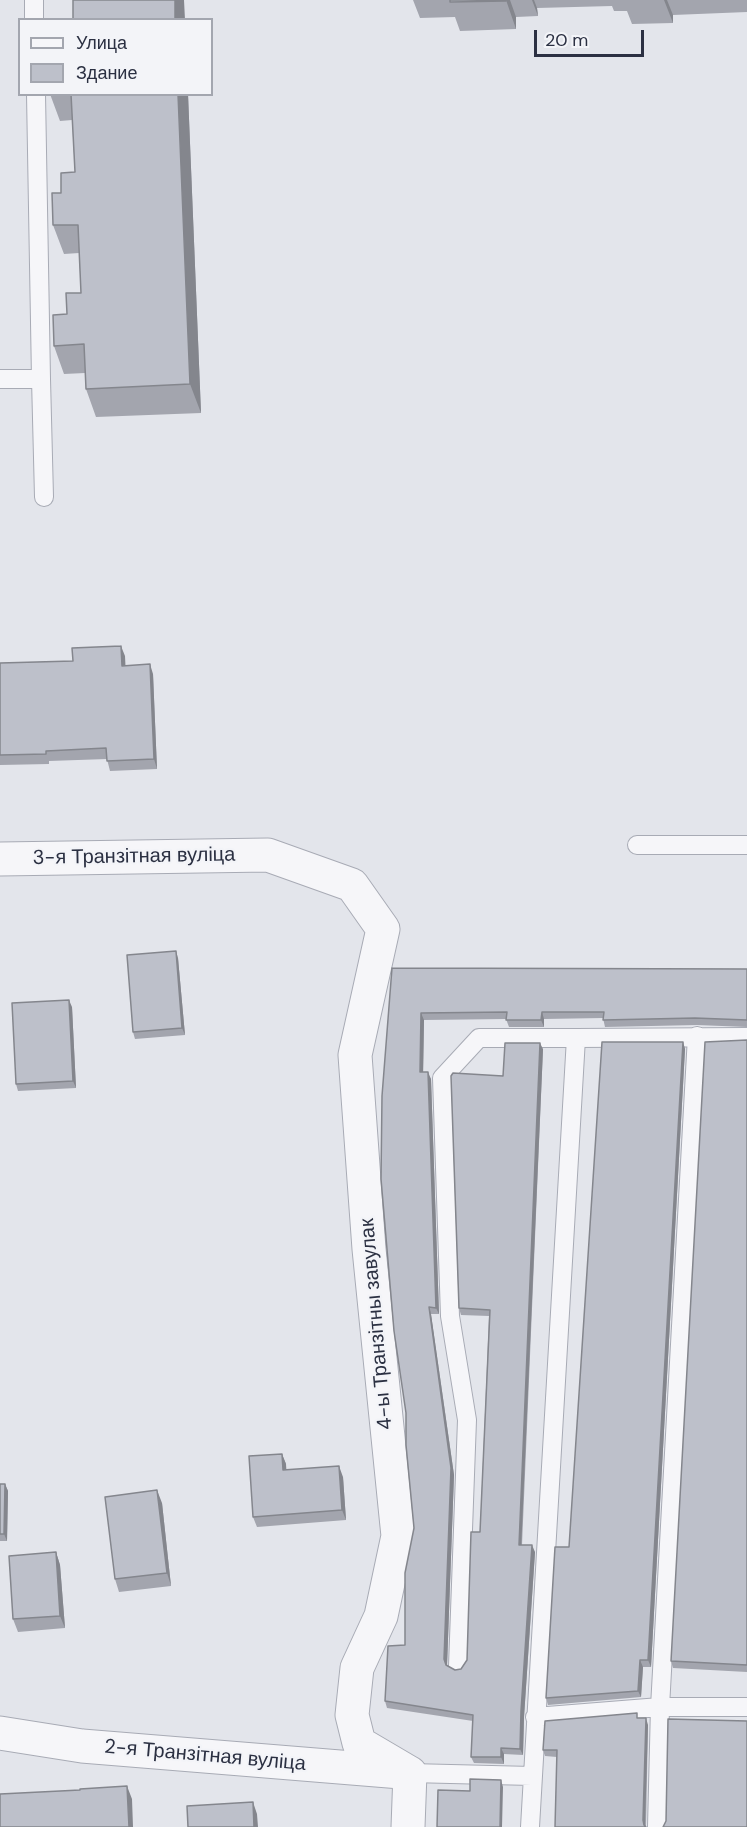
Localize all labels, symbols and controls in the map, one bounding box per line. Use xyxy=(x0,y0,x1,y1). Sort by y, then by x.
legend xyxy=(18,18,213,96)
scale bar xyxy=(537,18,646,56)
text: 20 m xyxy=(545,28,588,52)
text: Улица xyxy=(76,31,127,55)
text: Здание xyxy=(76,61,137,85)
street label: 3-я Транзітная вуліца xyxy=(32,843,236,871)
street label: 4-ы Транзітны завулак xyxy=(356,1217,398,1431)
street label: 2-я Транзітная вуліца xyxy=(103,1735,307,1777)

